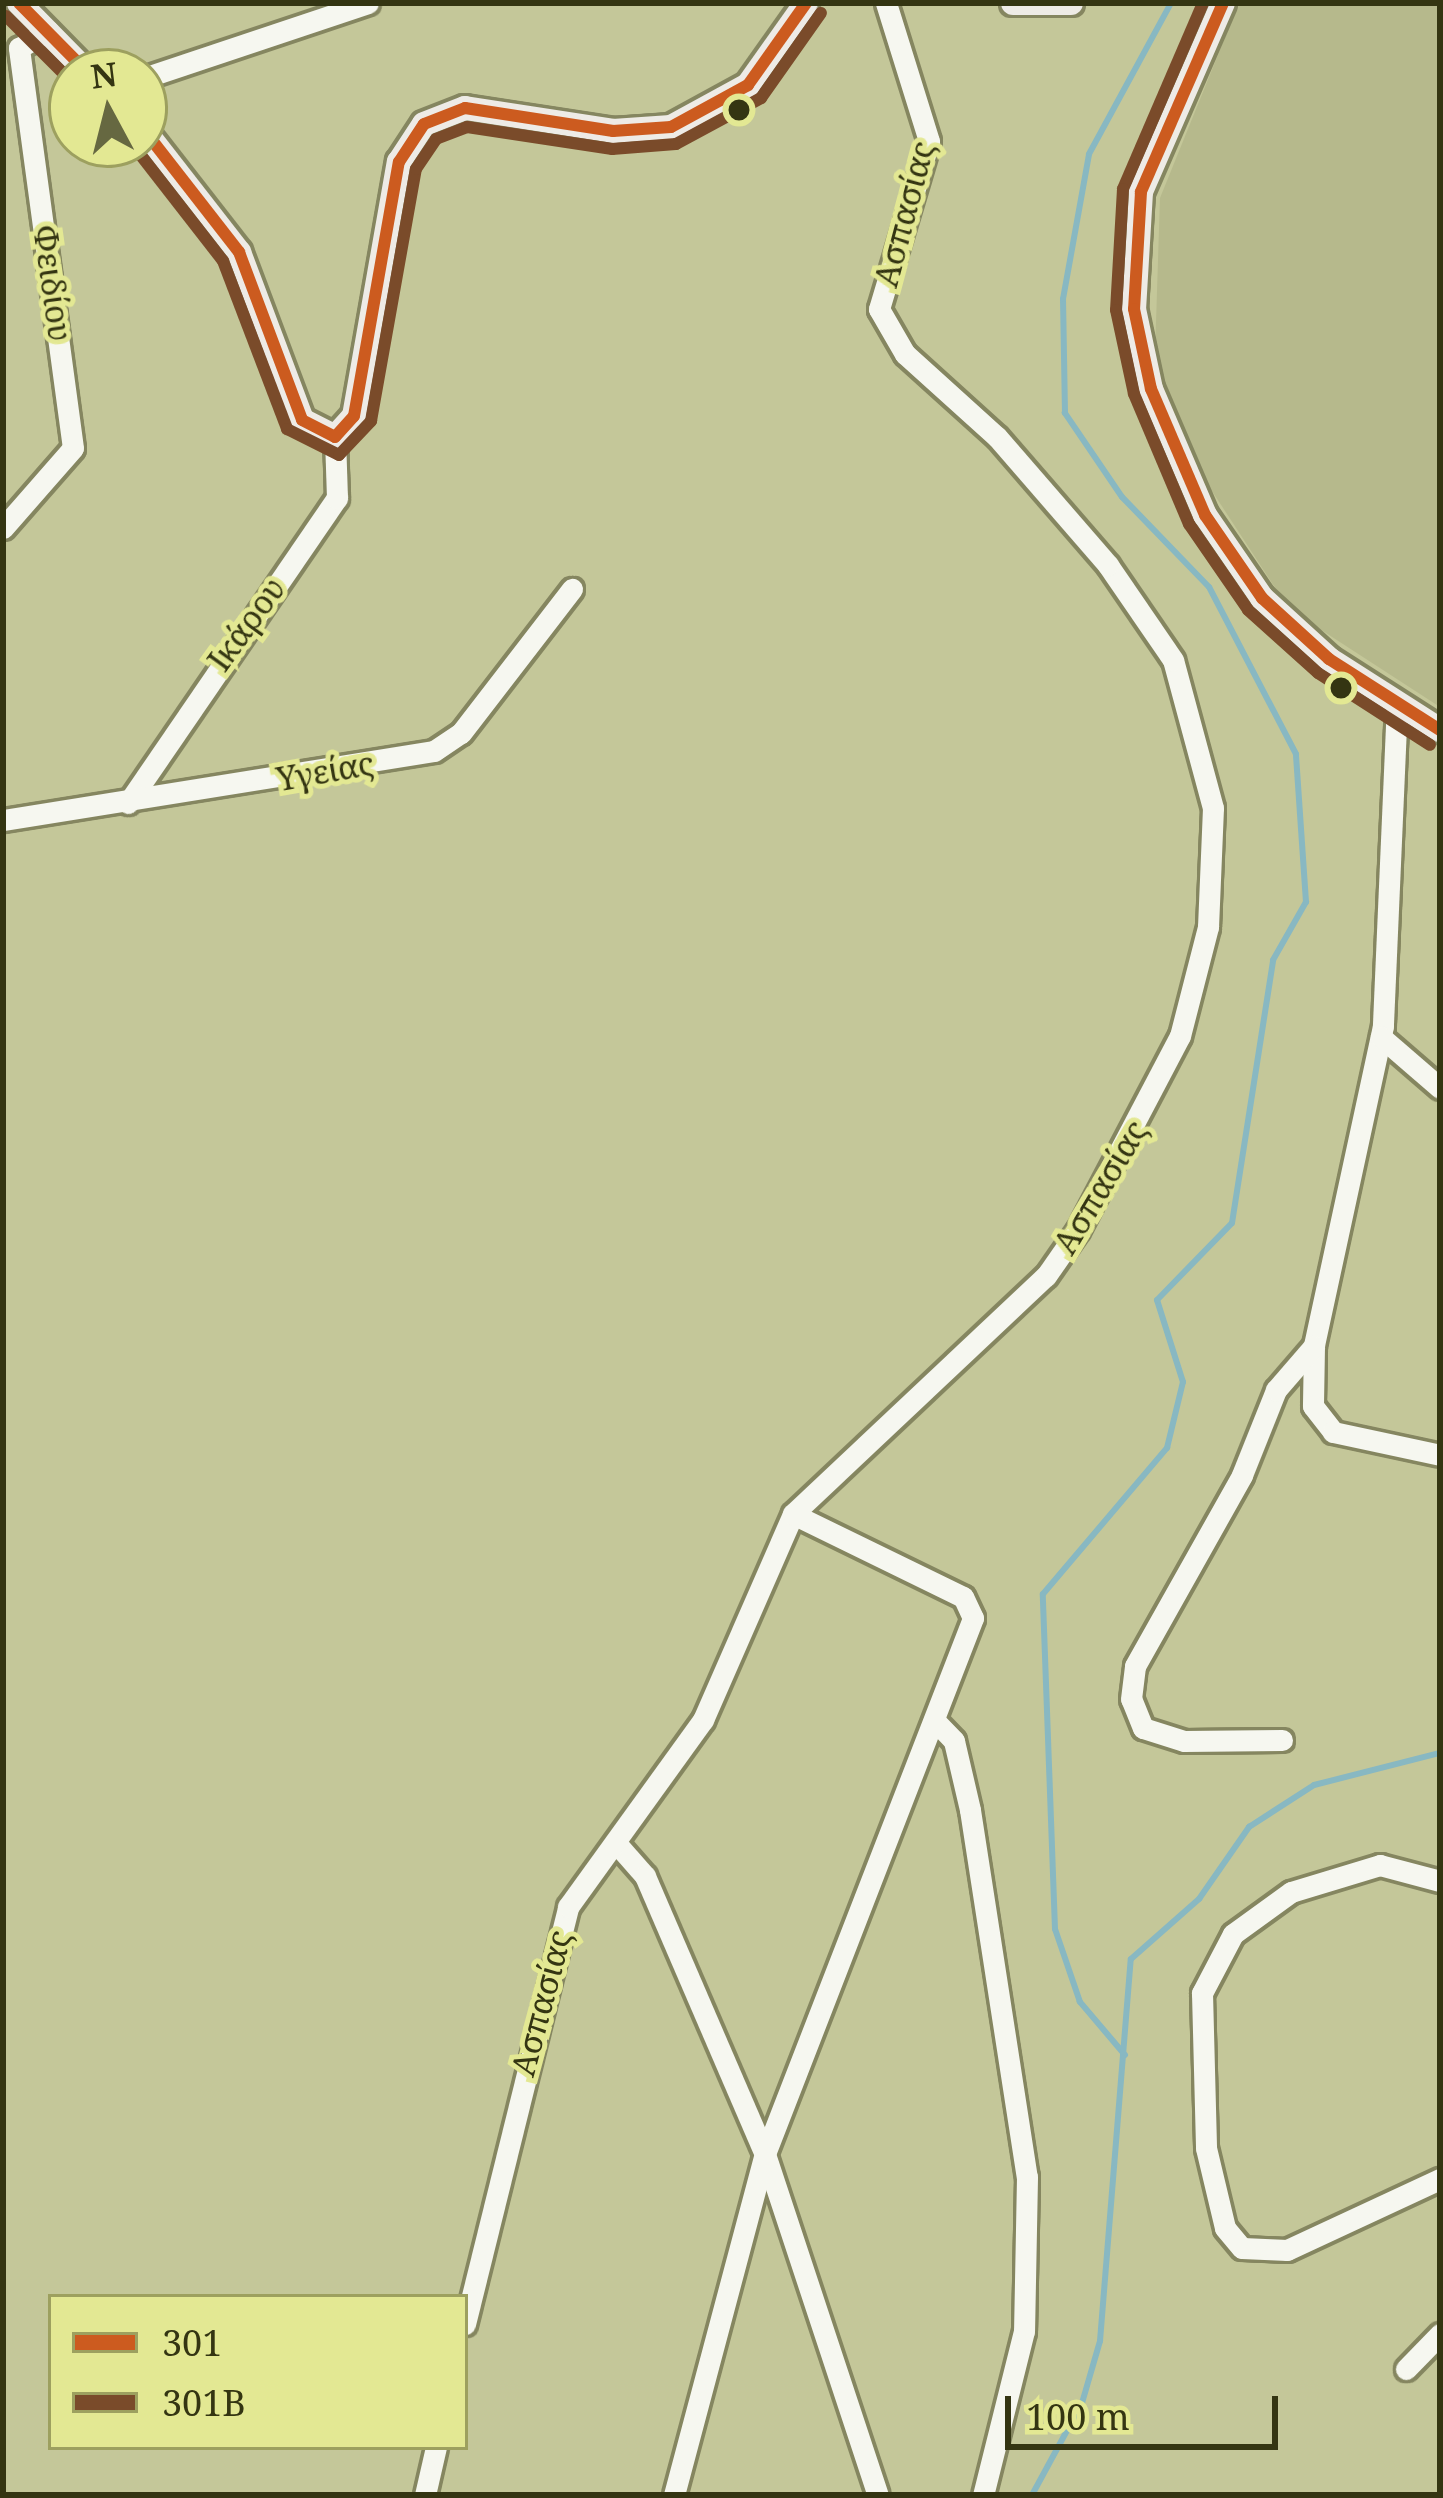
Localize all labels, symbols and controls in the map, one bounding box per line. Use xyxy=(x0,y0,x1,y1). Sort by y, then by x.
north arrow xyxy=(48,48,168,168)
text: N xyxy=(88,51,120,99)
unlabelled marker xyxy=(728,99,750,121)
street label: Ασπασίας xyxy=(866,137,942,291)
street label: Φειδίου xyxy=(25,222,81,344)
street label: Ικάρου xyxy=(199,570,293,678)
unlabelled marker xyxy=(1330,677,1352,699)
street label: Υγείας xyxy=(273,743,377,799)
street label: Ασπασίας xyxy=(1045,1113,1155,1261)
street label: Ασπασίας xyxy=(503,1926,579,2080)
legend xyxy=(48,2294,468,2450)
text: 301 xyxy=(162,2318,222,2367)
scale bar xyxy=(1011,2372,1284,2446)
text: 301B xyxy=(162,2378,246,2427)
text: 100 m xyxy=(1026,2392,1130,2441)

